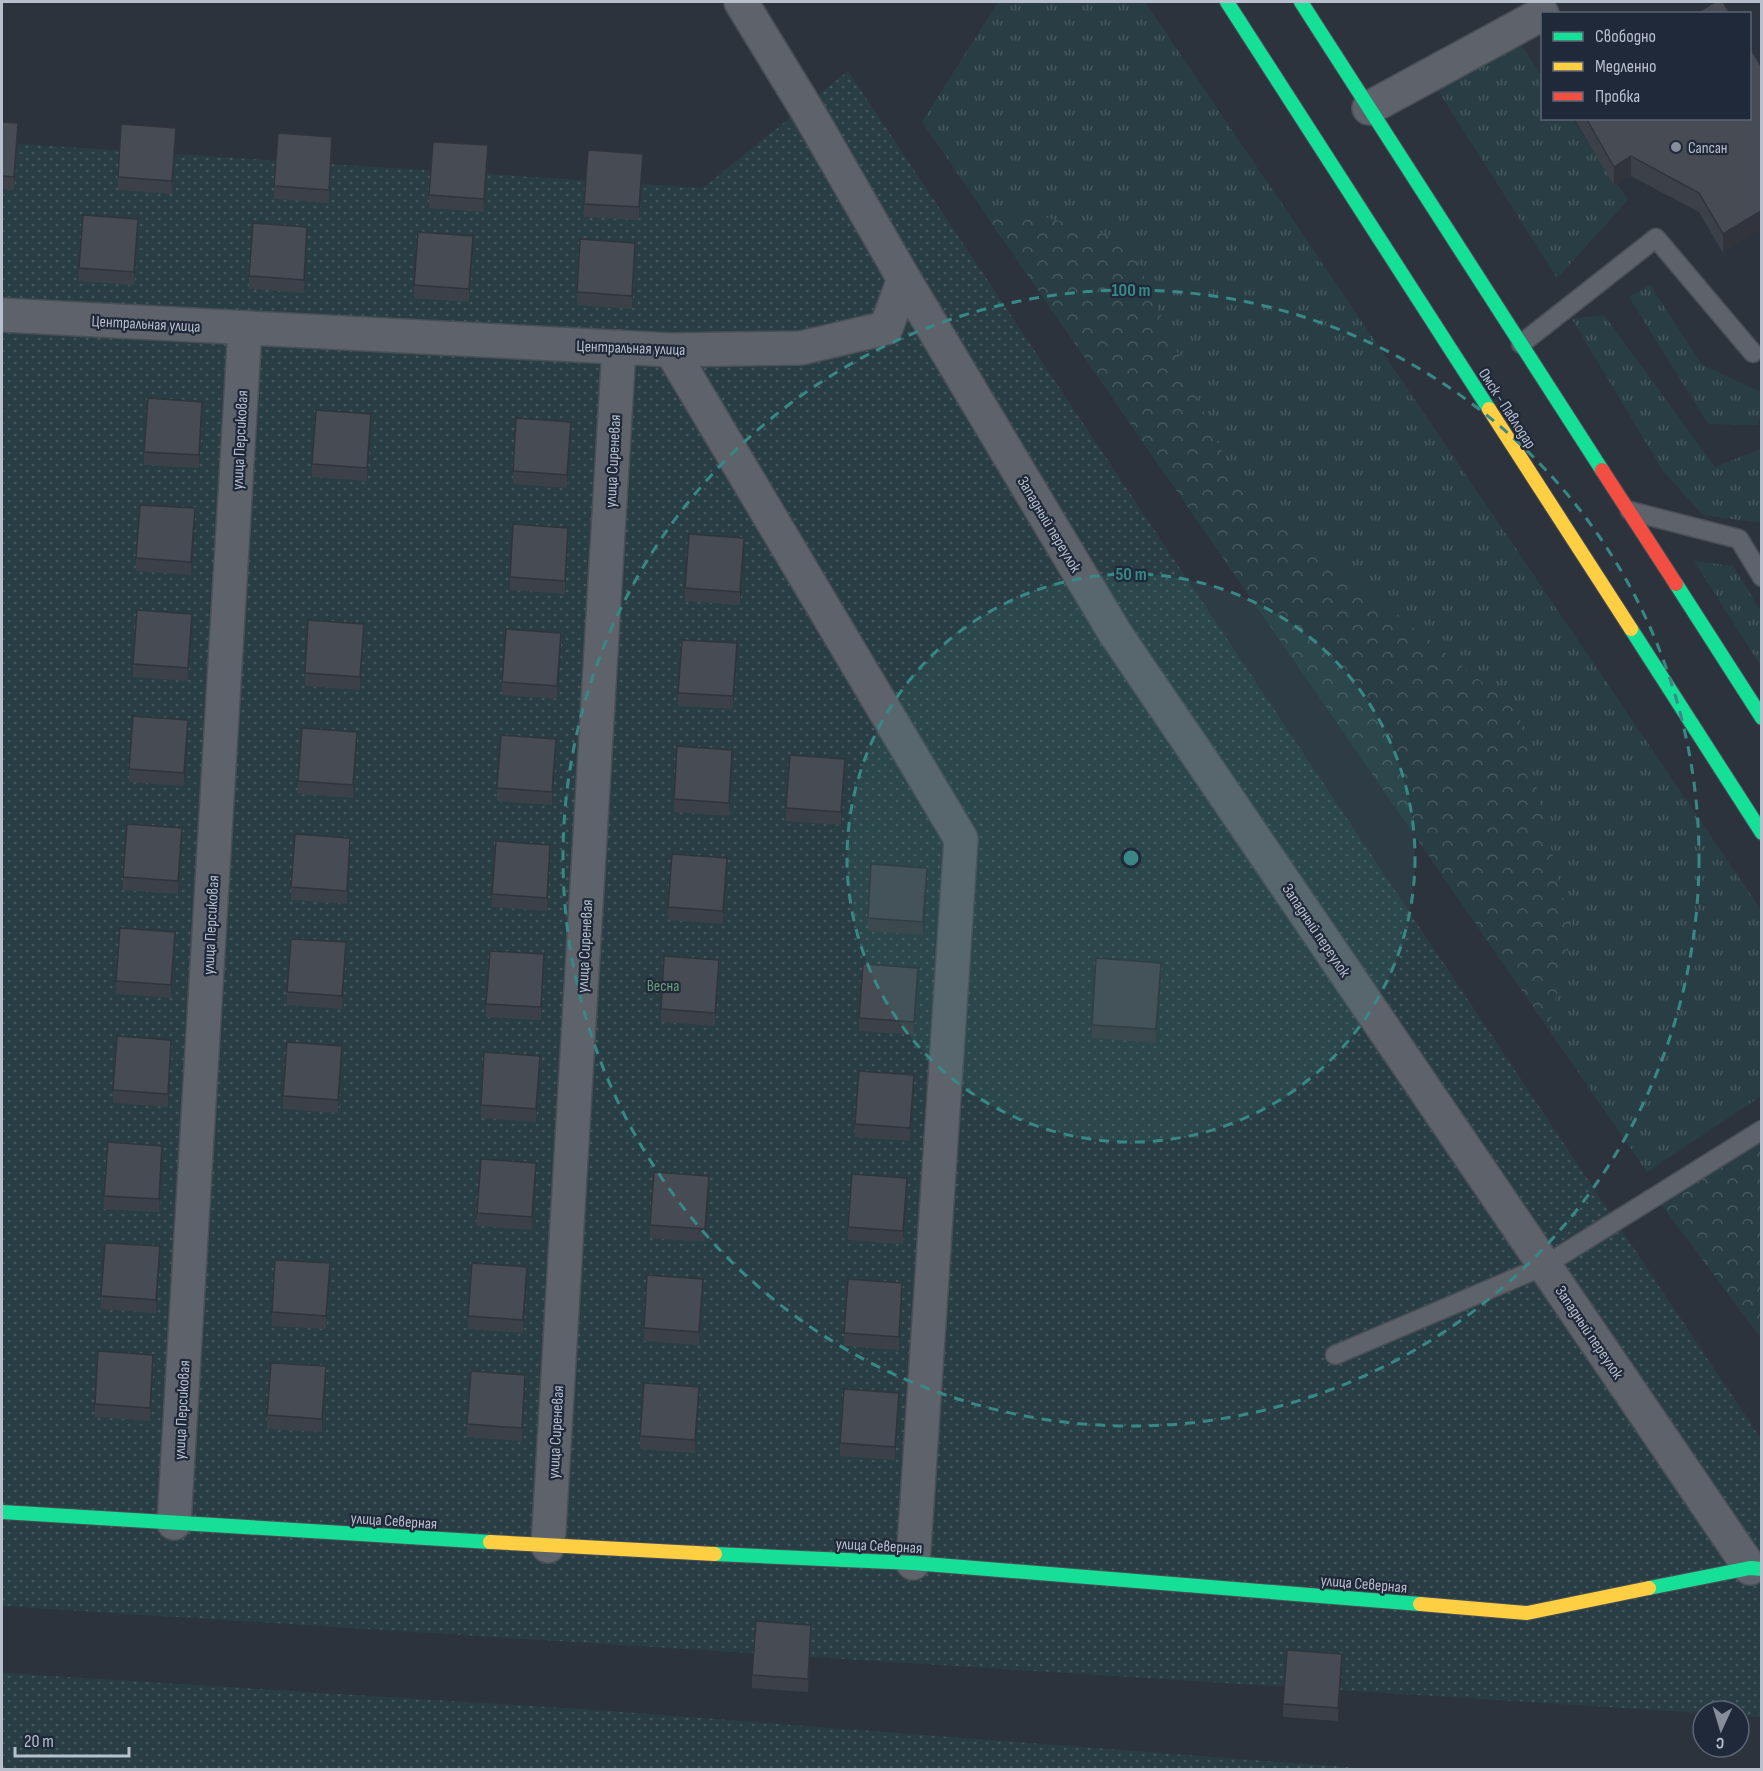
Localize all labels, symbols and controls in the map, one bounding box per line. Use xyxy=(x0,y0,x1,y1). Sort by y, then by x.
legend xyxy=(1541,12,1751,120)
text: Свободно xyxy=(1595,26,1656,47)
text: Медленно xyxy=(1595,56,1657,77)
text: Пробка xyxy=(1595,86,1640,107)
place label: Сапсан xyxy=(1688,139,1728,158)
marker: Сапсан xyxy=(1669,140,1683,154)
text: 100 m xyxy=(1112,280,1151,301)
street label: Центральная улица xyxy=(91,312,201,337)
street label: Центральная улица xyxy=(576,337,686,360)
street label: Омск - Павлодар xyxy=(1474,365,1540,452)
street label: улица Персиковая xyxy=(228,390,253,490)
street label: улица Сиреневая xyxy=(602,414,625,508)
street label: Западный переулок xyxy=(1013,473,1085,577)
text: 50 m xyxy=(1115,564,1147,585)
centre of rings xyxy=(1121,848,1141,868)
street label: улица Персиковая xyxy=(199,875,224,975)
street label: Западный переулок xyxy=(1278,881,1355,982)
street label: улица Сиреневая xyxy=(574,899,597,993)
park label: Весна xyxy=(647,977,679,996)
street label: Западный переулок xyxy=(1551,1283,1628,1384)
street label: улица Персиковая xyxy=(170,1360,195,1460)
street label: улица Сиреневая xyxy=(545,1385,568,1479)
street label: улица Северная xyxy=(350,1509,438,1534)
street label: улица Северная xyxy=(835,1535,923,1558)
street label: улица Северная xyxy=(1320,1571,1408,1598)
north arrow xyxy=(1691,1699,1751,1759)
scale bar xyxy=(15,1720,129,1758)
text: 20 m xyxy=(24,1731,54,1752)
text: С xyxy=(1715,1733,1725,1752)

